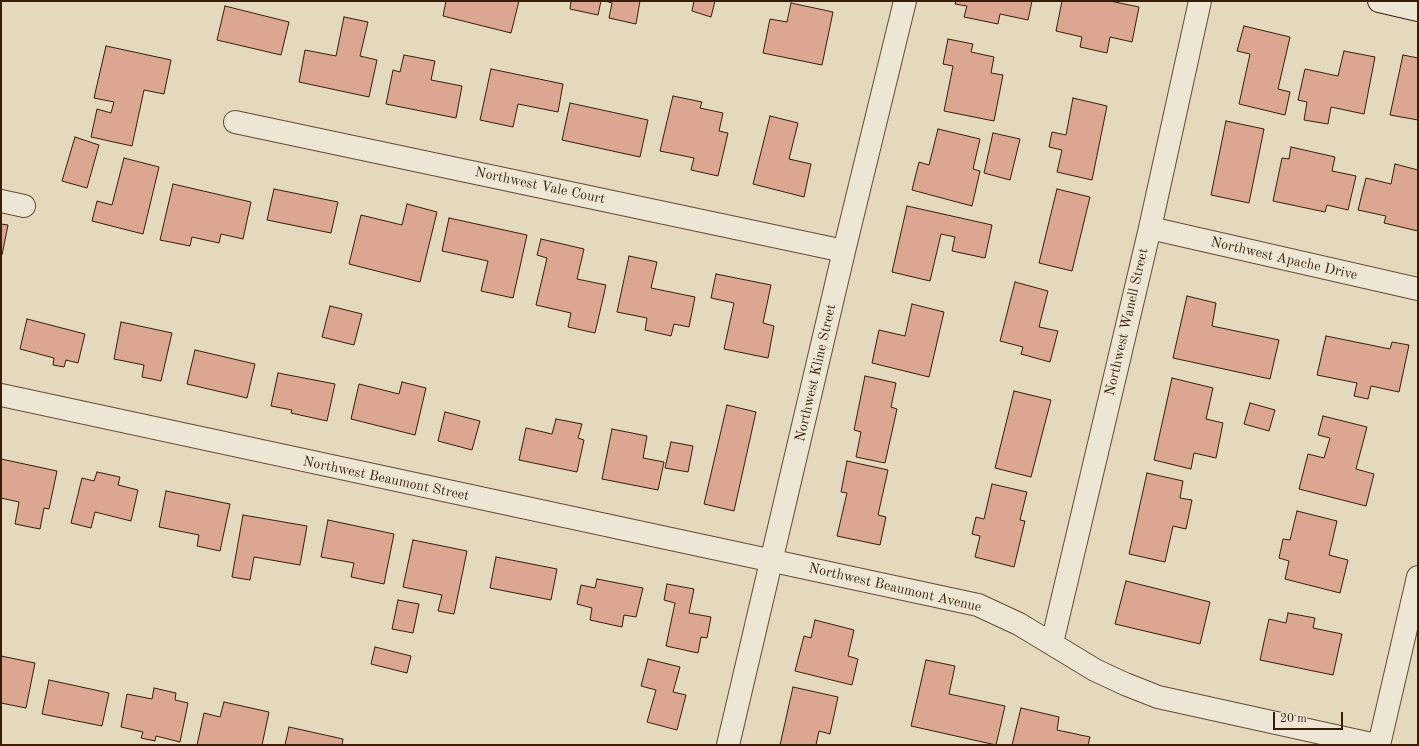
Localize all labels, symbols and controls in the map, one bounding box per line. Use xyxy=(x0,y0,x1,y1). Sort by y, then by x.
street label: Northwest Vale Court xyxy=(473,164,607,208)
street label: Northwest Apache Drive xyxy=(1209,234,1359,284)
street label: Northwest Wanell Street xyxy=(1102,247,1152,397)
street label: Northwest Kline Street xyxy=(792,303,840,443)
street label: Northwest Beaumont Street xyxy=(301,453,471,505)
street label: Northwest Beaumont Avenue xyxy=(807,560,983,616)
scale bar xyxy=(1275,704,1345,730)
text: 20 m xyxy=(1280,713,1307,725)

